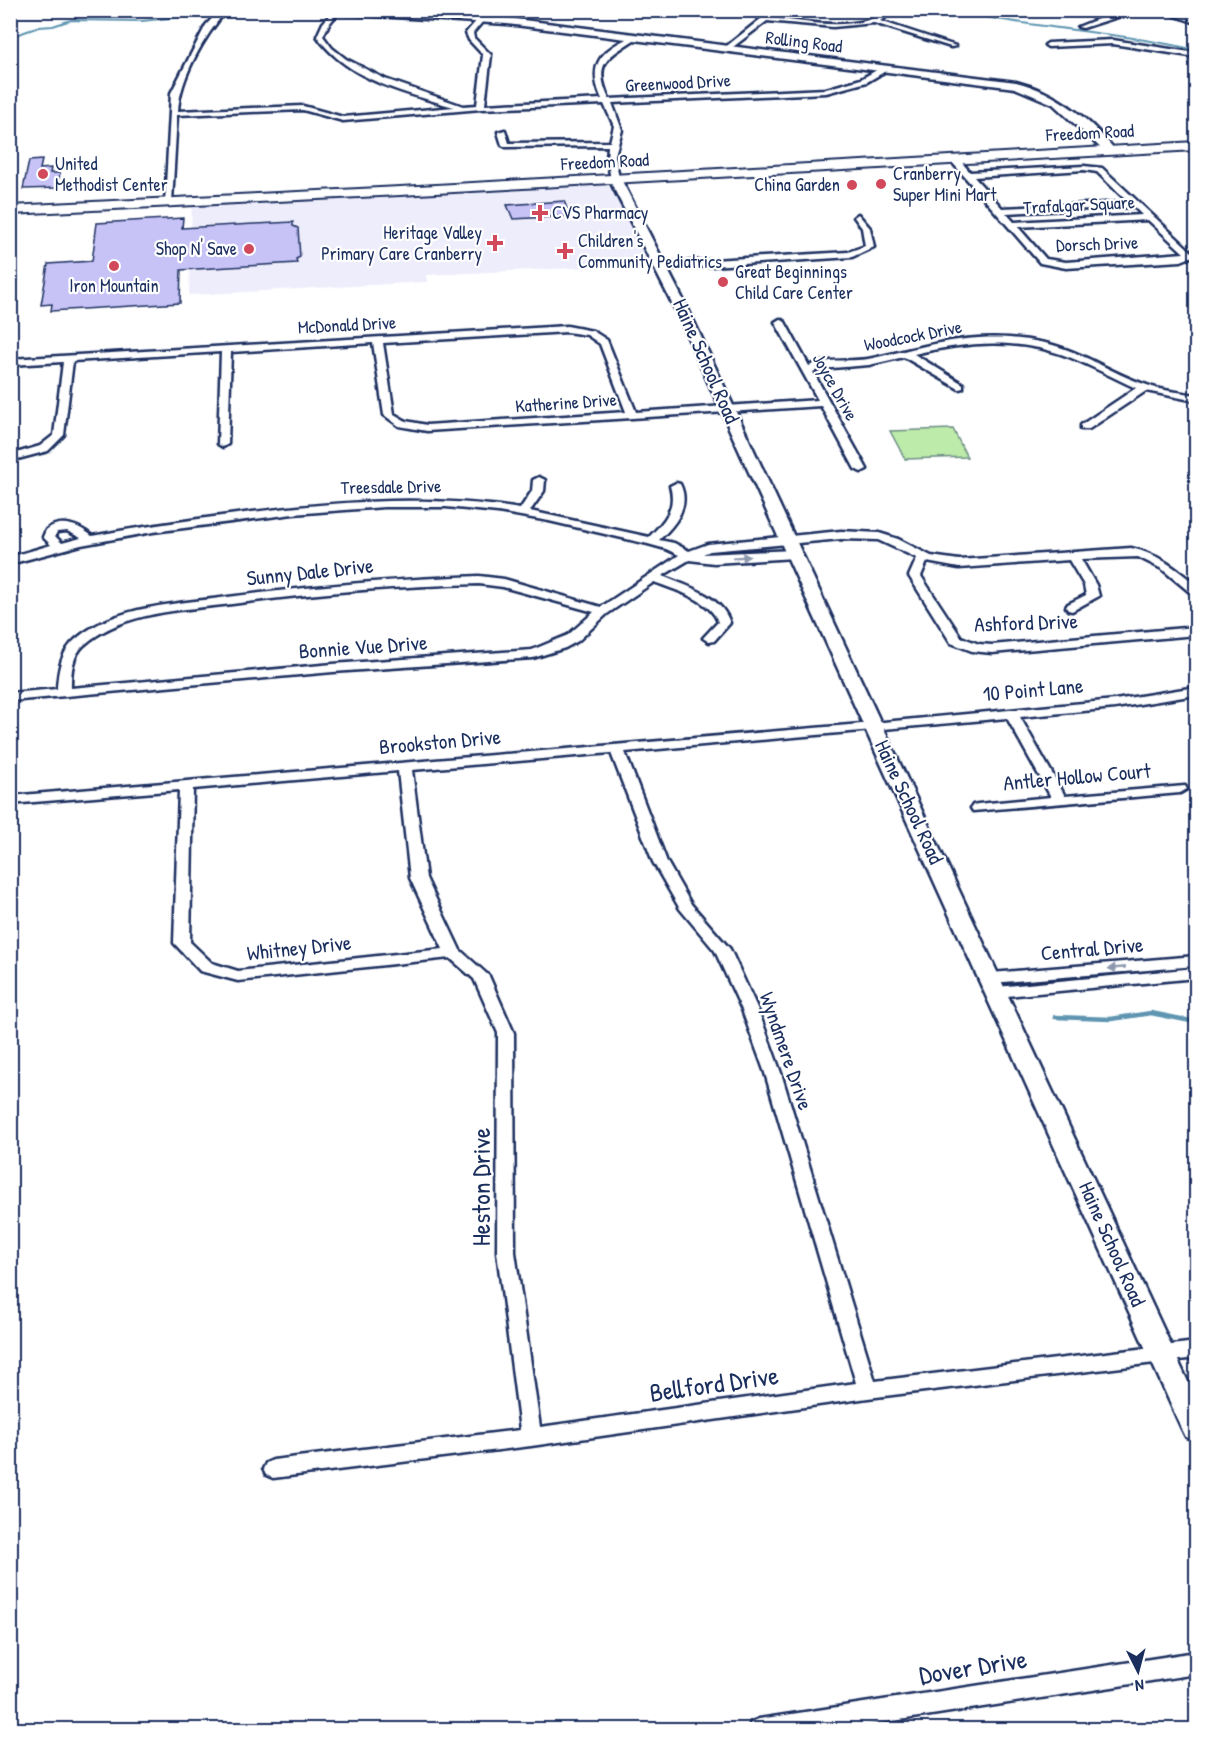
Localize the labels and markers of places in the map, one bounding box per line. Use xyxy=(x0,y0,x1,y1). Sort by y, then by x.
place label: United Methodist Center xyxy=(55,151,168,197)
place label: Cranberry Super Mini Mart xyxy=(893,161,997,207)
marker: United Methodist Center xyxy=(36,167,50,181)
place label: China Garden xyxy=(754,172,840,197)
marker: Cranberry Super Mini Mart xyxy=(874,177,888,191)
marker: China Garden xyxy=(845,178,859,192)
place label: CVS Pharmacy xyxy=(552,200,649,225)
marker: CVS Pharmacy xyxy=(533,206,547,220)
place label: Heritage Valley Primary Care Cranberry xyxy=(321,220,482,266)
place label: Children's Community Pediatrics xyxy=(578,228,722,274)
marker: Heritage Valley Primary Care Cranberry xyxy=(486,234,504,252)
place label: Shop N' Save xyxy=(156,236,237,261)
marker: Shop N' Save xyxy=(242,242,256,256)
marker: Children's Community Pediatrics xyxy=(556,242,574,260)
marker: Iron Mountain xyxy=(107,259,121,273)
place label: Great Beginnings Child Care Center xyxy=(735,259,853,305)
place label: Iron Mountain xyxy=(69,273,159,298)
marker: Great Beginnings Child Care Center xyxy=(716,275,730,289)

